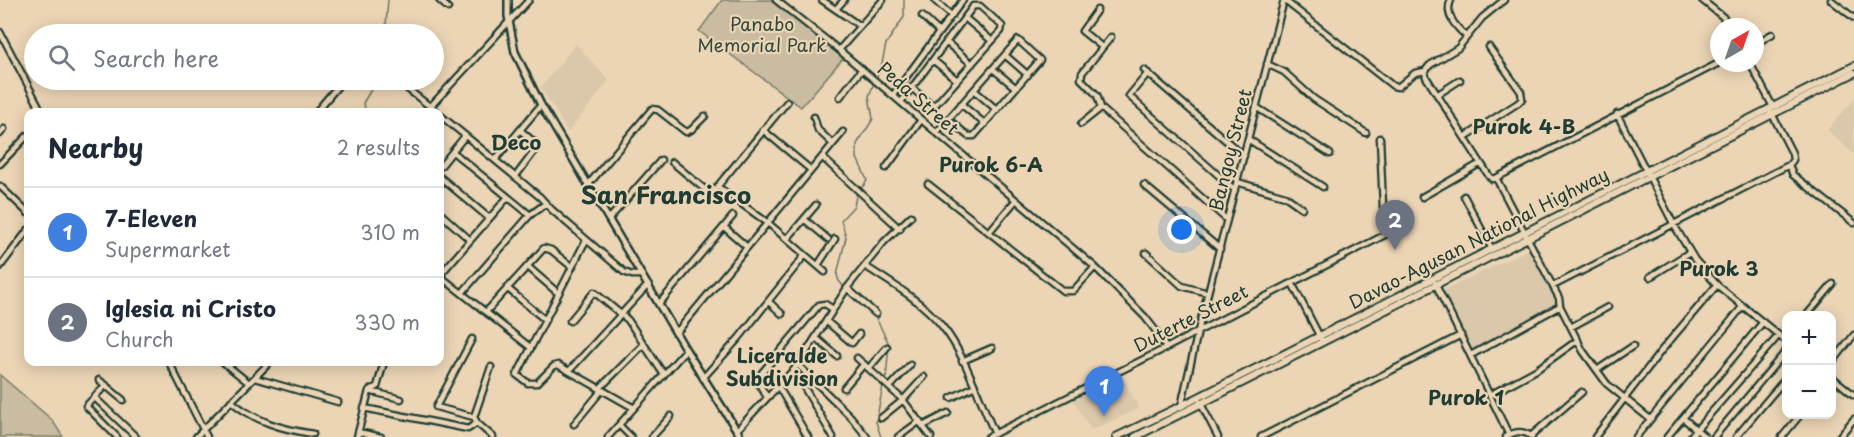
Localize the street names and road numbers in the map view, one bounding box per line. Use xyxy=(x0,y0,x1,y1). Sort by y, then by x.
street label: Peda Street xyxy=(872,55,966,141)
street label: Bangoy Street xyxy=(1201,86,1258,214)
street label: Davao-Agusan National Highway xyxy=(1344,160,1613,315)
street label: Duterte Street xyxy=(1128,277,1252,358)

